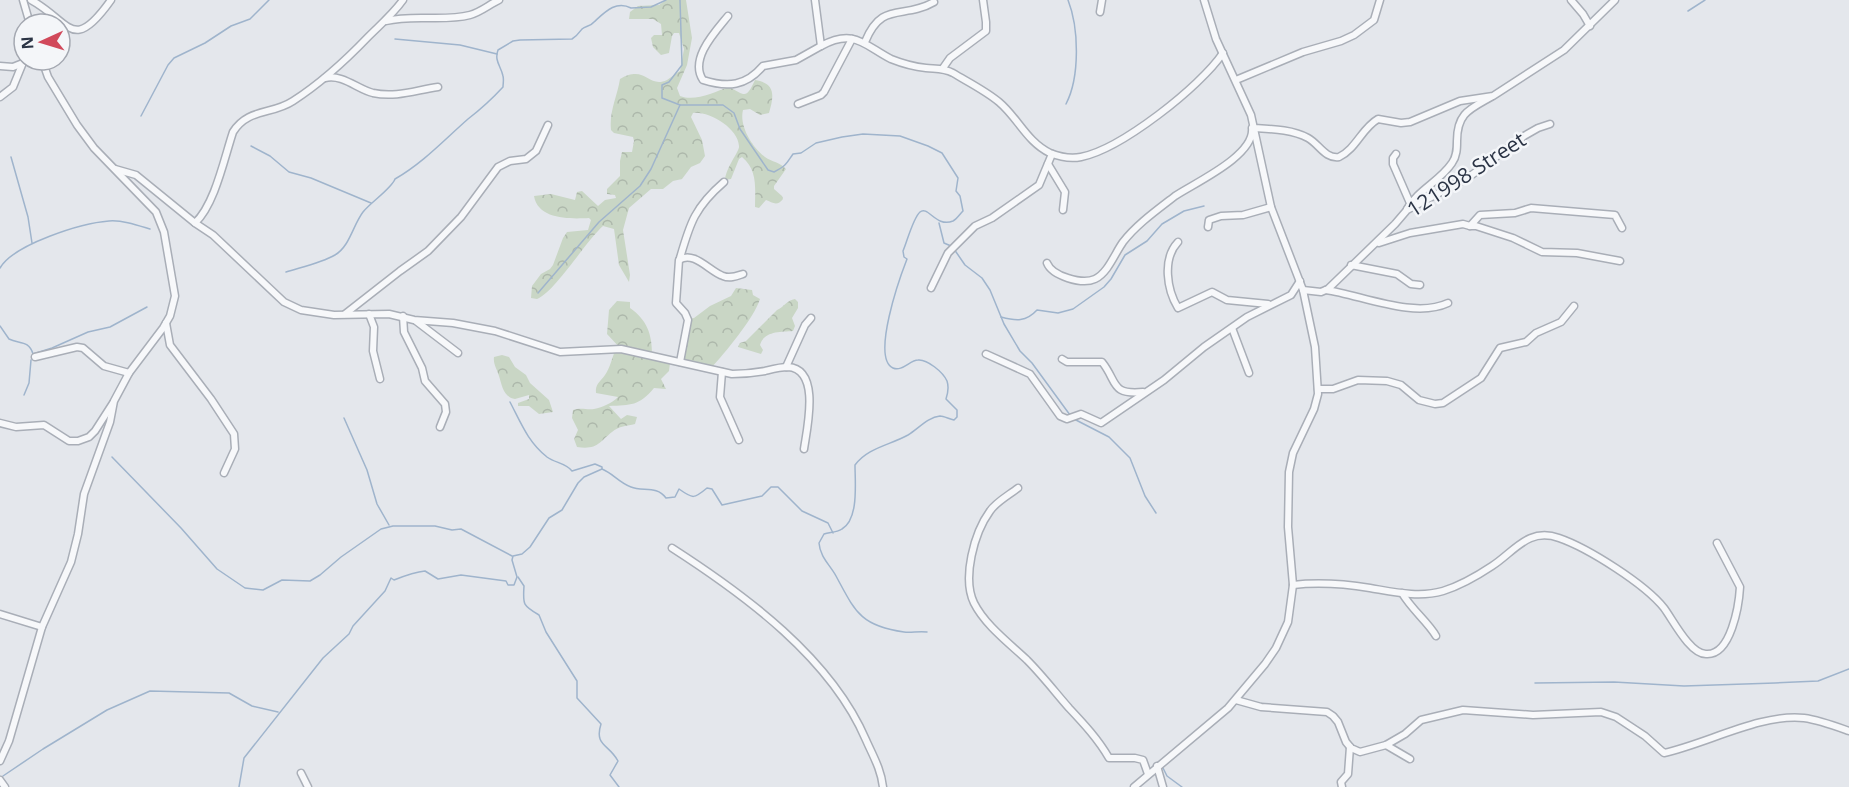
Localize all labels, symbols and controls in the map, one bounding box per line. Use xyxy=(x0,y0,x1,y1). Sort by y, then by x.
north arrow xyxy=(12,12,72,72)
text: N xyxy=(16,36,38,50)
street label: 121998 Street xyxy=(1401,125,1531,223)

